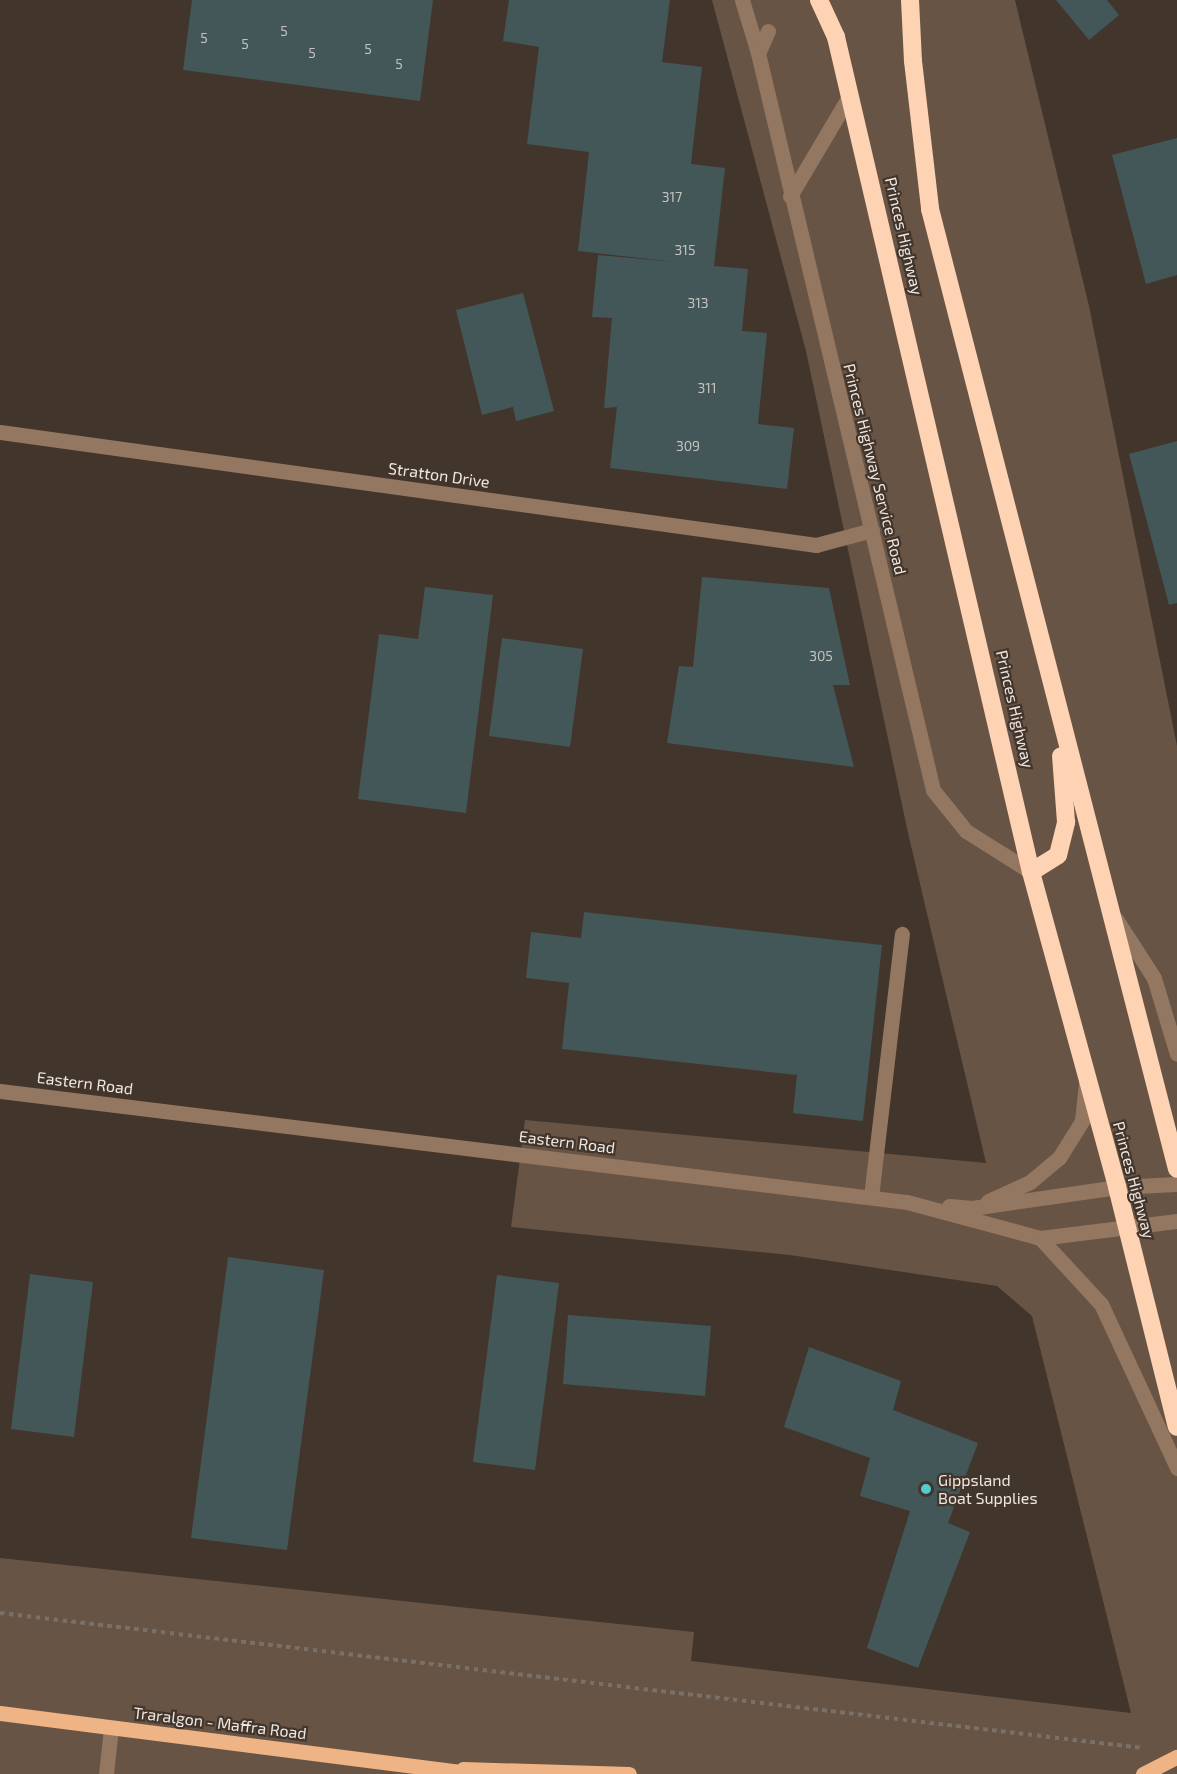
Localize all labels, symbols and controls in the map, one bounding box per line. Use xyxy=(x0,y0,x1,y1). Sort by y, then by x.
house number: 5 xyxy=(280,23,288,39)
house number: 5 xyxy=(200,30,208,46)
house number: 5 xyxy=(241,36,249,52)
house number: 5 xyxy=(364,41,372,57)
house number: 5 xyxy=(308,45,316,61)
house number: 5 xyxy=(395,56,403,72)
street label: Princes Highway xyxy=(881,175,927,297)
house number: 317 xyxy=(662,189,682,205)
house number: 315 xyxy=(675,242,695,258)
house number: 313 xyxy=(687,295,709,311)
street label: Princes Highway Service Road xyxy=(839,361,911,577)
house number: 311 xyxy=(698,380,716,396)
house number: 309 xyxy=(676,438,700,454)
street label: Stratton Drive xyxy=(387,458,491,492)
house number: 305 xyxy=(809,648,833,664)
street label: Princes Highway xyxy=(992,648,1038,770)
street label: Eastern Road xyxy=(36,1068,134,1098)
street label: Princes Highway xyxy=(1109,1119,1159,1241)
street label: Eastern Road xyxy=(518,1127,616,1157)
place label: Gippsland Boat Supplies xyxy=(938,1470,1038,1508)
marker: Gippsland Boat Supplies xyxy=(919,1482,933,1496)
street label: Traralgon - Maffra Road xyxy=(132,1703,308,1743)

